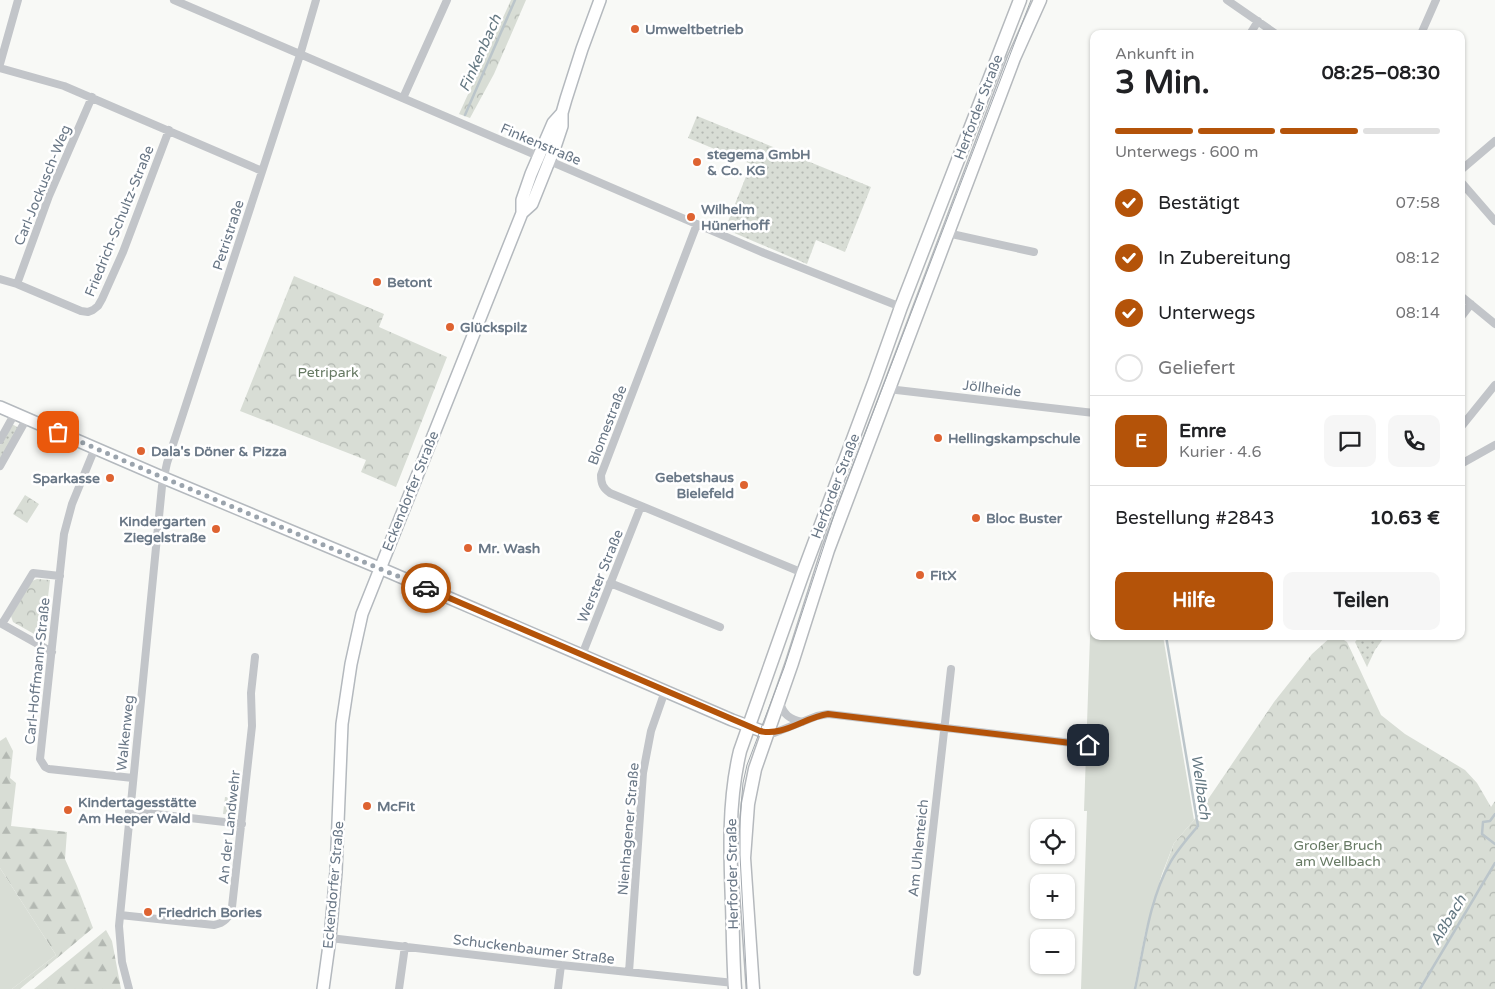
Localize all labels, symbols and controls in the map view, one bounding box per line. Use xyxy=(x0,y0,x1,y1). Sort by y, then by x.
water label: Finkenbach xyxy=(455,11,505,94)
place label: Umweltbetrieb xyxy=(645,21,744,38)
marker: Umweltbetrieb xyxy=(629,23,641,35)
text: Ankunft in xyxy=(1115,44,1195,64)
street label: Herforder Straße xyxy=(951,52,1006,162)
text: 08:25–08:30 xyxy=(1322,62,1440,84)
text: 3 Min. xyxy=(1115,64,1210,102)
street label: Finkenstraße xyxy=(498,120,584,169)
street label: Carl-Jockusch-Weg xyxy=(10,122,74,248)
text: Unterwegs · 600 m xyxy=(1115,142,1258,162)
street label: Friedrich-Schultz-Straße xyxy=(81,143,158,299)
place label: stegema GmbH & Co. KG xyxy=(707,146,811,179)
marker: stegema GmbH & Co. KG xyxy=(691,156,703,168)
icon: check xyxy=(1115,189,1143,217)
text: Bestätigt xyxy=(1158,192,1240,214)
text: 07:58 xyxy=(1396,193,1440,213)
street label: Petristraße xyxy=(209,198,248,273)
place label: Wilhelm Hünerhoff xyxy=(701,201,771,234)
marker: Wilhelm Hünerhoff xyxy=(685,211,697,223)
icon: check xyxy=(1115,244,1143,272)
text: In Zubereitung xyxy=(1158,247,1291,269)
text: 08:12 xyxy=(1396,248,1440,268)
place label: Betont xyxy=(387,274,433,291)
marker: Betont xyxy=(371,276,383,288)
icon: check xyxy=(1115,299,1143,327)
text: Unterwegs xyxy=(1158,302,1255,324)
text: 08:14 xyxy=(1396,303,1440,323)
place label: Glückspilz xyxy=(460,319,527,336)
marker: Glückspilz xyxy=(444,321,456,333)
text: Geliefert xyxy=(1158,357,1235,379)
park label: Petripark xyxy=(297,364,359,381)
street label: Jöllheide xyxy=(962,376,1022,401)
street label: Blomestraße xyxy=(584,383,630,467)
pin xyxy=(37,411,79,453)
button: chat xyxy=(1324,415,1376,467)
button: phone xyxy=(1388,415,1440,467)
icon: bag xyxy=(44,418,72,446)
text: Emre xyxy=(1179,420,1226,442)
street label: Eckendorfer Straße xyxy=(379,429,442,554)
place label: Hellingskampschule xyxy=(948,430,1081,447)
text: E xyxy=(1135,430,1147,452)
street label: Herforder Straße xyxy=(808,431,863,541)
marker: Hellingskampschule xyxy=(932,432,944,444)
text: Kurier · 4.6 xyxy=(1179,442,1262,462)
place label: Dala's Döner & Pizza xyxy=(151,443,287,460)
marker: Dala's Döner & Pizza xyxy=(135,445,147,457)
place label: Gebetshaus Bielefeld xyxy=(655,469,734,502)
place label: Sparkasse xyxy=(33,470,100,487)
marker: Sparkasse xyxy=(104,472,116,484)
marker: Gebetshaus Bielefeld xyxy=(738,479,750,491)
text: Bestellung #2843 xyxy=(1115,507,1275,529)
text: 10.63 € xyxy=(1369,507,1440,529)
place label: Bloc Buster xyxy=(986,510,1063,527)
marker: Bloc Buster xyxy=(970,512,982,524)
place label: Kindergarten Ziegelstraße xyxy=(119,513,206,546)
marker: Kindergarten Ziegelstraße xyxy=(210,523,222,535)
street label: Werster Straße xyxy=(574,527,627,625)
place label: Mr. Wash xyxy=(478,540,540,557)
marker: Mr. Wash xyxy=(462,542,474,554)
courier xyxy=(401,563,451,613)
place label: FitX xyxy=(930,567,957,584)
marker: FitX xyxy=(914,569,926,581)
button: Hilfe xyxy=(1115,572,1273,630)
button: Teilen xyxy=(1283,572,1440,630)
icon: car xyxy=(412,574,440,602)
street label: Carl-Hoffmann-Straße xyxy=(21,597,54,745)
street label: Walkenweg xyxy=(113,694,138,772)
pin xyxy=(1067,724,1109,766)
icon: home xyxy=(1074,731,1102,759)
water label: Wellbach xyxy=(1188,753,1215,822)
street label: Nienhagener Straße xyxy=(614,762,643,896)
street label: An der Landwehr xyxy=(215,769,244,885)
place label: Kindertagesstätte Am Heeper Wald xyxy=(78,794,197,827)
place label: McFit xyxy=(377,798,416,815)
street label: Am Uhlenteich xyxy=(905,798,932,898)
marker: McFit xyxy=(361,800,373,812)
marker: Kindertagesstätte Am Heeper Wald xyxy=(62,804,74,816)
street label: Herforder Straße xyxy=(723,818,742,930)
map controls xyxy=(1030,819,1075,974)
button: locate xyxy=(1030,819,1075,864)
street label: Eckendorfer Straße xyxy=(319,820,348,950)
park label: Großer Bruch am Wellbach xyxy=(1293,837,1383,870)
button: + xyxy=(1030,874,1075,919)
water label: Aßbach xyxy=(1426,891,1470,948)
place label: Friedrich Bories xyxy=(158,904,262,921)
marker: Friedrich Bories xyxy=(142,906,154,918)
button: − xyxy=(1030,929,1075,974)
street label: Schuckenbaumer Straße xyxy=(452,931,616,968)

